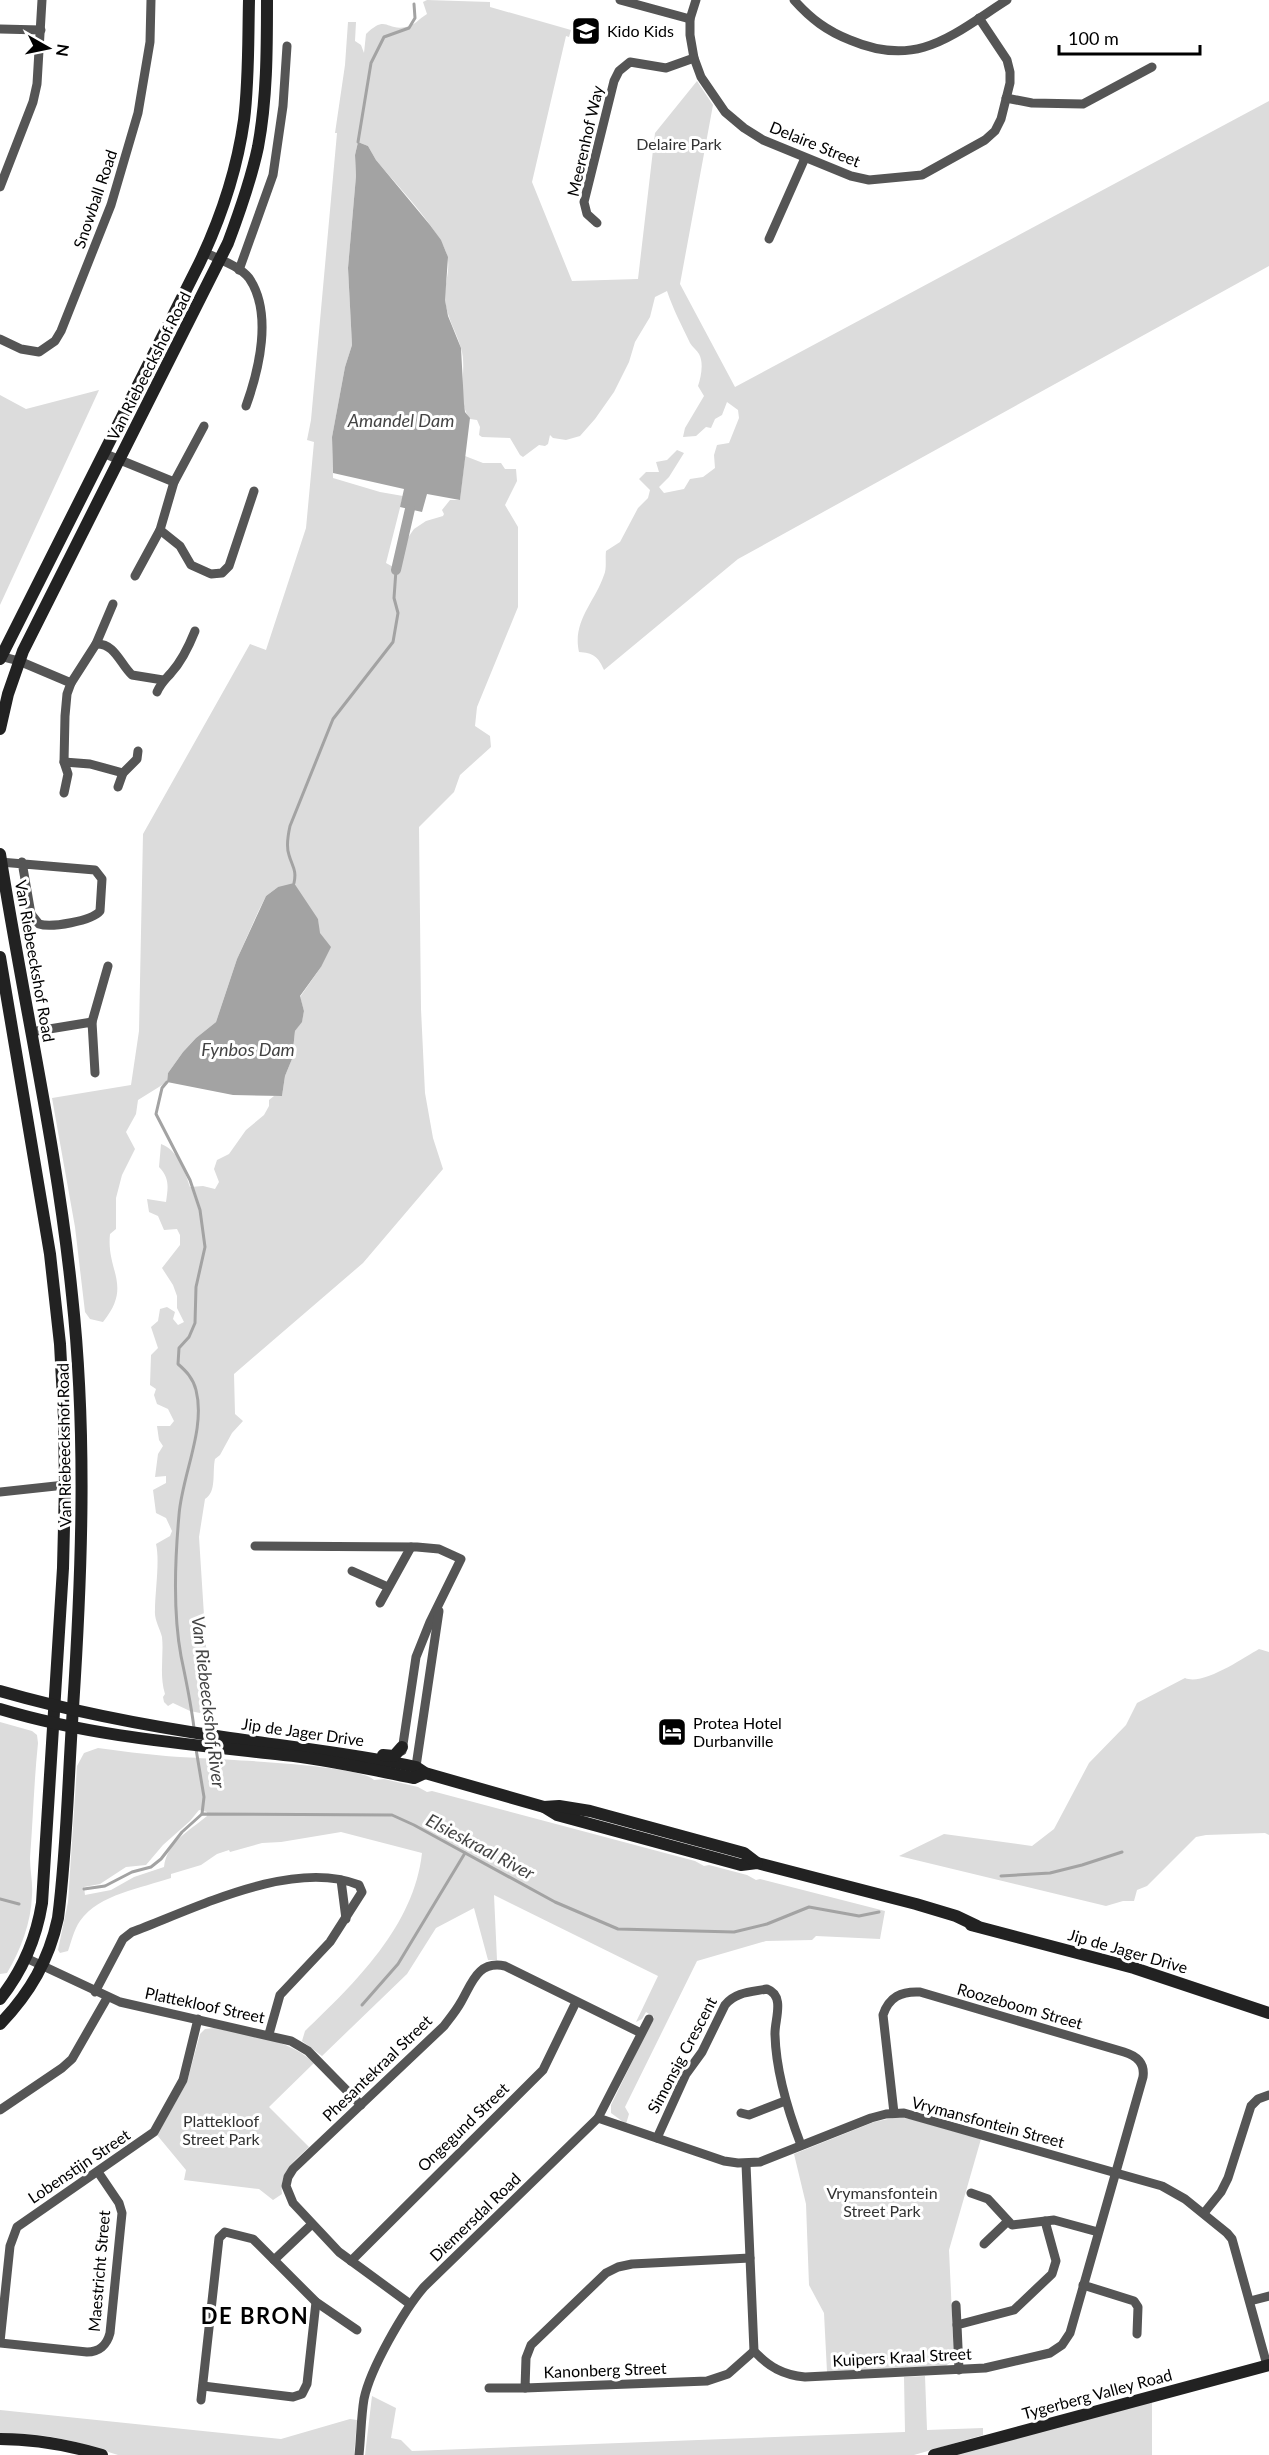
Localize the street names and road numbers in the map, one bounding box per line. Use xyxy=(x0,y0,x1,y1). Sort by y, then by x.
street label: Meerenhof Way xyxy=(563,83,607,198)
street label: Delaire Street xyxy=(767,117,864,170)
street label: Snowball Road xyxy=(69,147,120,251)
street label: Van Riebeeckshof Road xyxy=(103,288,194,443)
street label: Van Riebeeckshof Road xyxy=(12,878,59,1043)
street label: Van Riebeeckshof Road xyxy=(53,1363,74,1527)
street label: Jip de Jager Drive xyxy=(241,1714,365,1749)
street label: Jip de Jager Drive xyxy=(1066,1924,1190,1977)
street label: Roozeboom Street xyxy=(955,1979,1085,2033)
street label: Plattekloof Street xyxy=(143,1983,267,2027)
street label: Simonsig Crescent xyxy=(643,1993,720,2116)
street label: Phesantekraal Street xyxy=(318,2010,435,2125)
street label: Ongegund Street xyxy=(413,2078,512,2175)
street label: Vrymansfontein Street xyxy=(910,2092,1067,2151)
street label: Lobenstijn Street xyxy=(24,2124,133,2207)
street label: Diemersdal Road xyxy=(425,2169,524,2265)
street label: Maestricht Street xyxy=(84,2209,113,2332)
street label: Kuipers Kraal Street xyxy=(832,2343,972,2370)
street label: Kanonberg Street xyxy=(543,2358,667,2381)
street label: Tygerberg Valley Road xyxy=(1020,2364,1174,2423)

